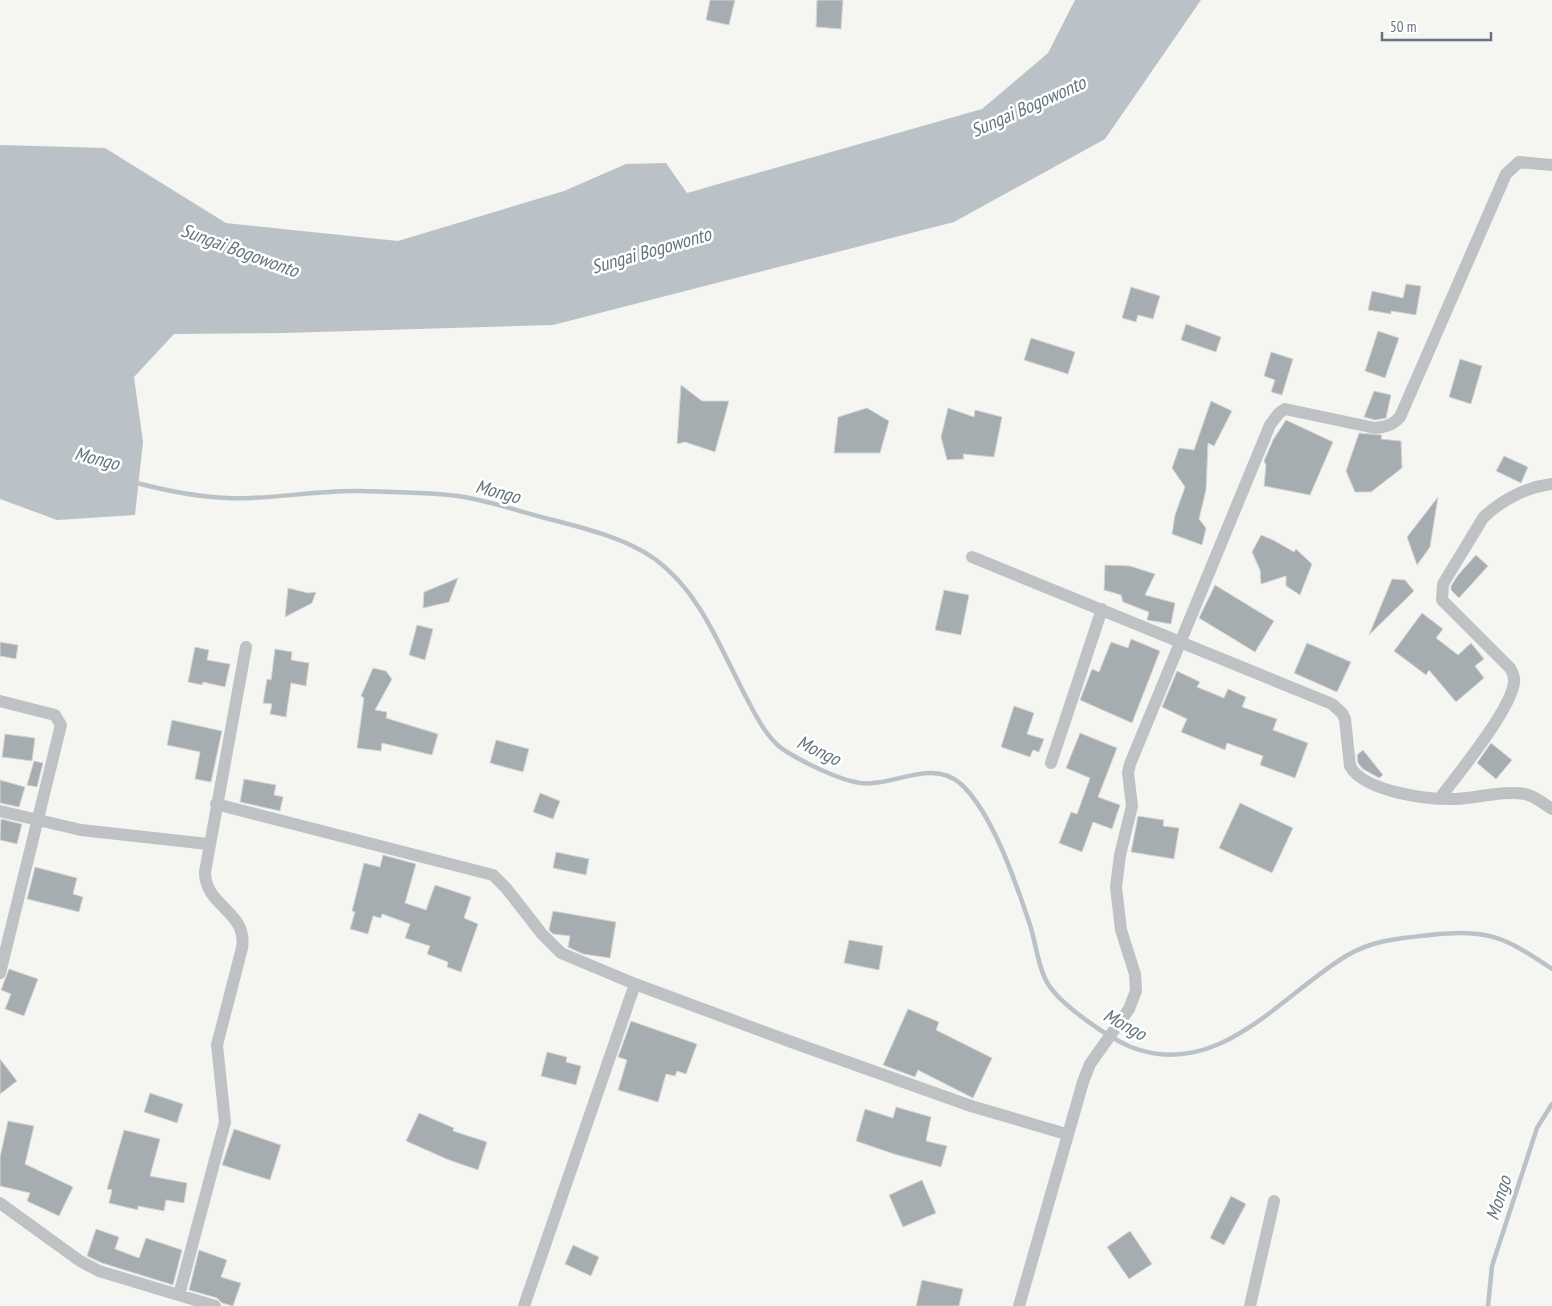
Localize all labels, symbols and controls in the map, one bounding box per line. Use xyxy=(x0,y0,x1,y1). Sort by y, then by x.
scale bar xyxy=(1382,10,1491,42)
text: 50 m xyxy=(1390,17,1416,36)
water label: Sungai Bogowonto xyxy=(967,69,1091,142)
water label: Sungai Bogowonto xyxy=(178,218,304,283)
water label: Sungai Bogowonto xyxy=(589,221,715,278)
water label: Mongo xyxy=(72,441,124,476)
water label: Mongo xyxy=(473,474,525,509)
water label: Mongo xyxy=(794,730,846,771)
water label: Mongo xyxy=(1099,1003,1152,1046)
water label: Mongo xyxy=(1480,1171,1517,1223)

